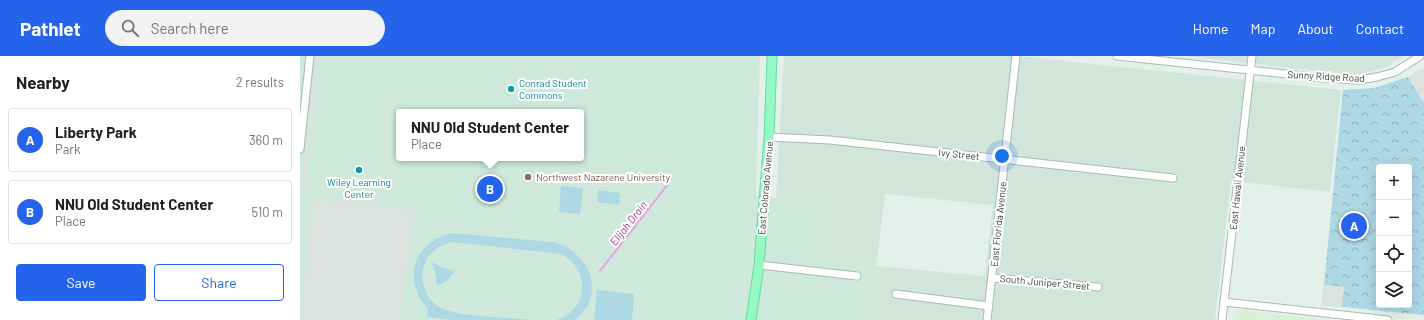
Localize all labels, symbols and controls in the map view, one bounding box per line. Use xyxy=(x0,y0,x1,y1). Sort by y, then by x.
search box xyxy=(105,10,385,46)
text: Pathlet xyxy=(20,17,81,40)
icon: search xyxy=(119,17,141,39)
text: Search here xyxy=(151,19,229,37)
text: Home xyxy=(1193,20,1229,37)
text: Map xyxy=(1251,20,1275,37)
text: About xyxy=(1297,20,1334,37)
text: Contact xyxy=(1356,20,1404,37)
street label: Sunny Ridge Road xyxy=(1287,68,1365,84)
text: Nearby xyxy=(16,72,70,92)
text: 2 results xyxy=(236,74,284,90)
place label: Conrad Student Commons xyxy=(519,77,587,101)
marker: Conrad Student Commons xyxy=(506,84,516,94)
popup xyxy=(396,109,584,161)
text: NNU Old Student Center xyxy=(411,118,569,136)
text: Liberty Park xyxy=(55,123,137,141)
text: A xyxy=(26,132,34,148)
text: 360 m xyxy=(249,132,283,148)
text: Place xyxy=(411,136,442,152)
text: Park xyxy=(55,141,81,157)
street label: East Colorado Avenue xyxy=(755,141,775,235)
street label: East Hawaii Avenue xyxy=(1227,145,1247,231)
street label: Ivy Street xyxy=(938,146,980,162)
your location xyxy=(992,146,1012,166)
map controls xyxy=(1376,164,1412,308)
button: + xyxy=(1376,164,1412,200)
marker: Wiley Learning Center xyxy=(354,165,364,175)
place label: Northwest Nazarene University xyxy=(536,171,671,183)
marker: Northwest Nazarene University xyxy=(523,172,533,182)
pin: B xyxy=(477,174,503,204)
place label: Wiley Learning Center xyxy=(327,176,391,200)
street label: East Florida Avenue xyxy=(988,181,1008,267)
text: NNU Old Student Center xyxy=(55,195,213,213)
water label: Elijah Drain xyxy=(607,198,649,248)
button: − xyxy=(1376,200,1412,236)
text: B xyxy=(26,204,34,220)
text: 510 m xyxy=(251,204,283,220)
pin: A xyxy=(1341,211,1367,241)
text: Place xyxy=(55,213,86,229)
button: locate xyxy=(1376,236,1412,272)
button: Save xyxy=(16,264,146,301)
button: Share xyxy=(154,264,284,301)
street label: South Juniper Street xyxy=(999,272,1091,292)
button: layers xyxy=(1376,272,1412,308)

